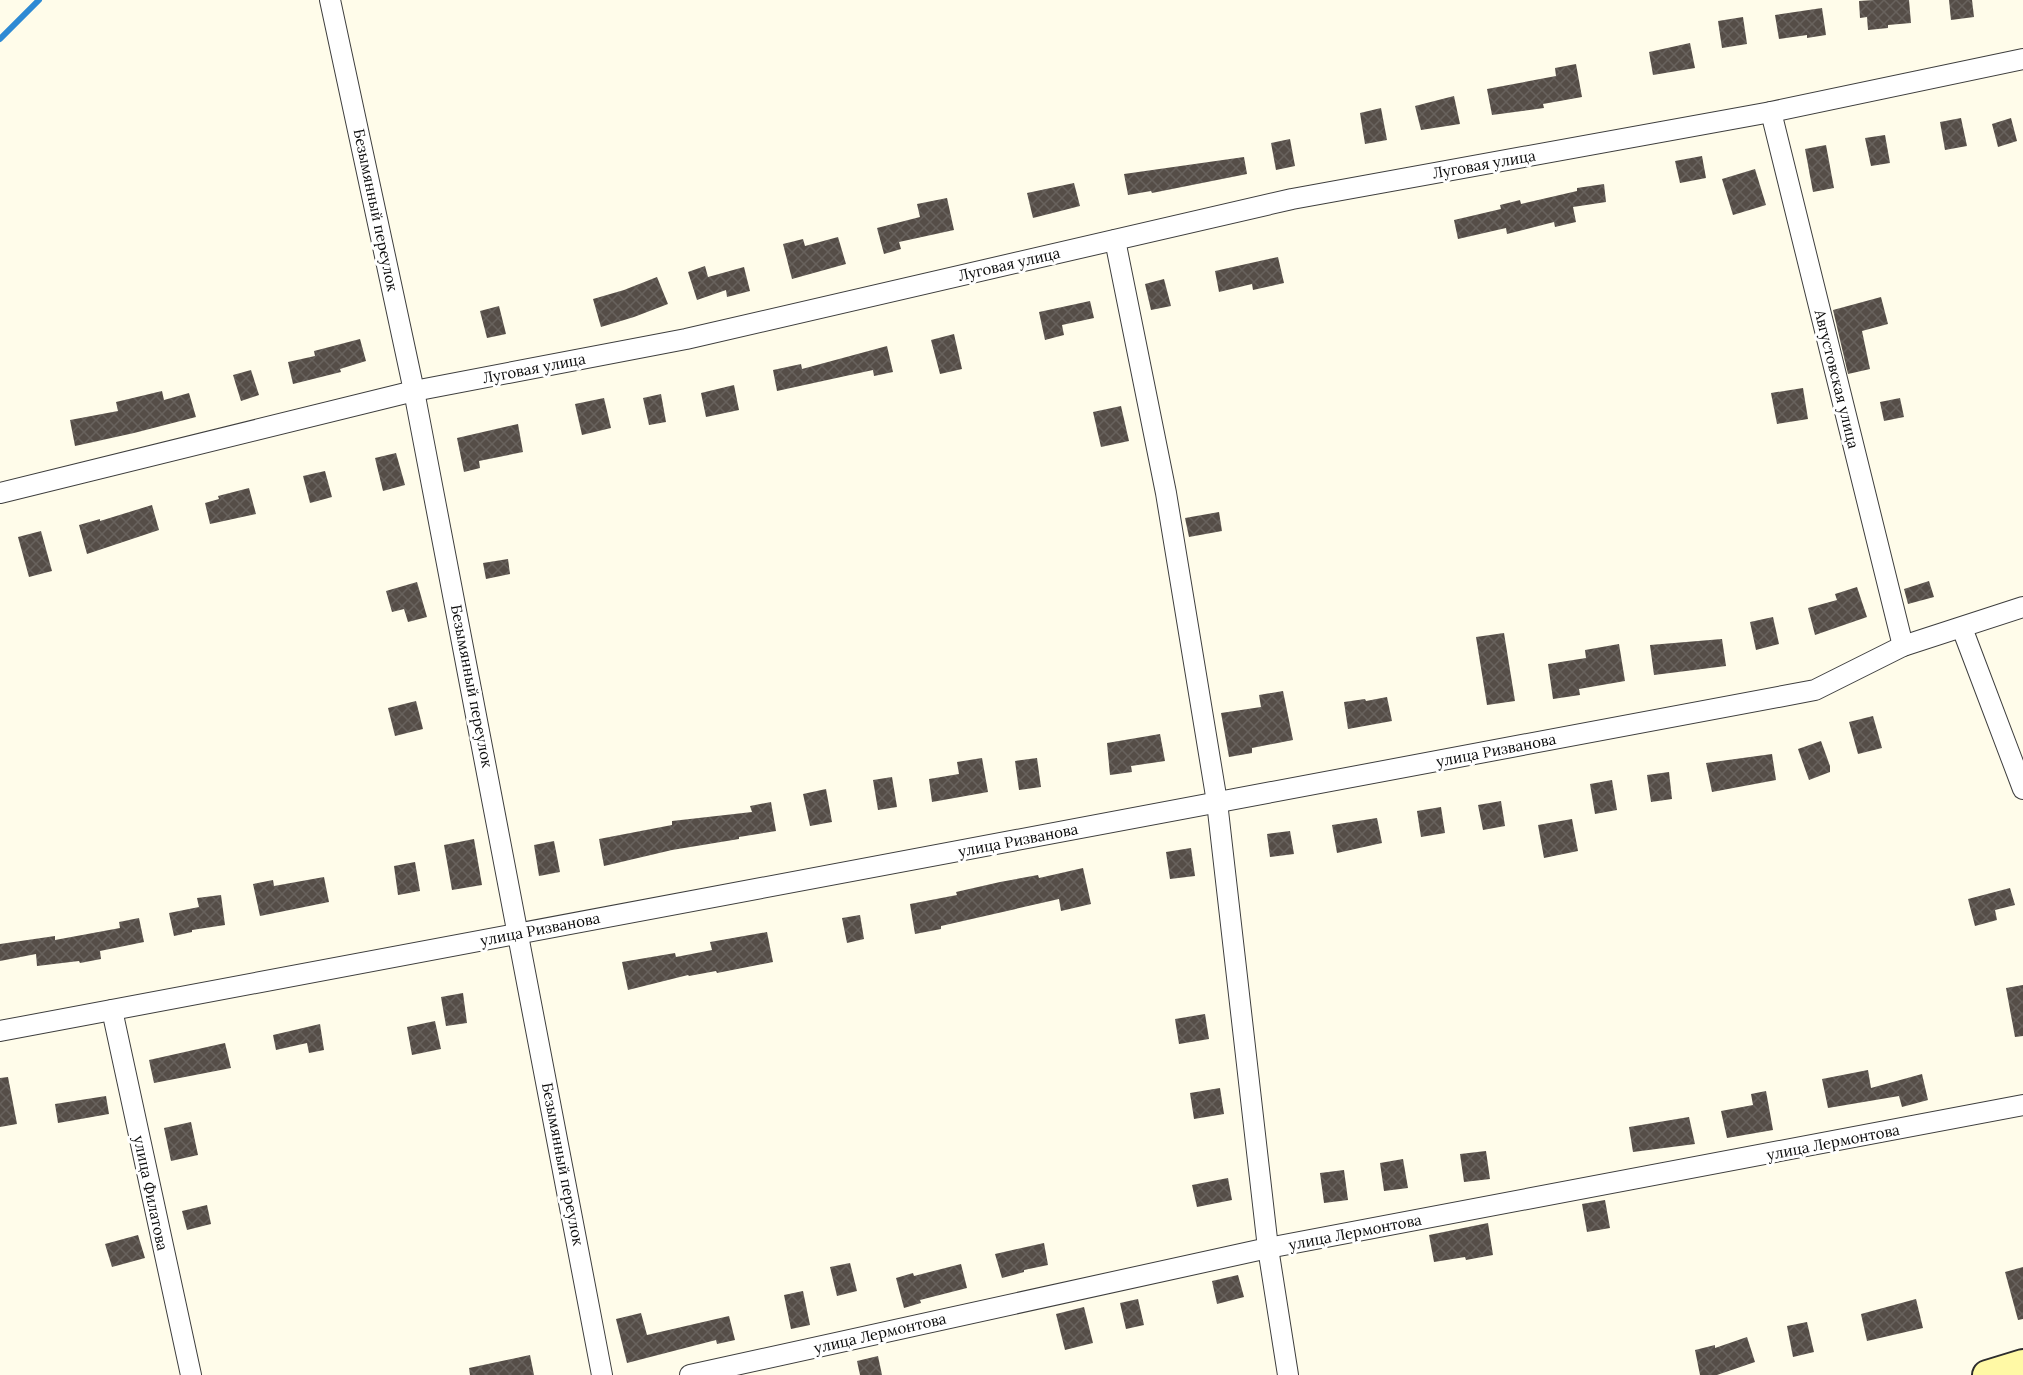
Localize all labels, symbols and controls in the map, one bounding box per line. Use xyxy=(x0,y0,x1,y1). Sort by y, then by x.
street label: Безымянный переулок xyxy=(349,127,403,293)
street label: Луговая улица xyxy=(1431,146,1537,182)
street label: Луговая улица xyxy=(956,243,1062,285)
street label: Августовская улица xyxy=(1810,307,1864,451)
street label: Луговая улица xyxy=(481,349,587,387)
street label: Безымянный переулок xyxy=(447,603,497,769)
street label: улица Ризванова xyxy=(1434,729,1558,771)
street label: улица Ризванова xyxy=(956,819,1080,861)
street label: улица Ризванова xyxy=(478,908,602,950)
street label: Безымянный переулок xyxy=(538,1081,588,1247)
street label: улица Лермонтова xyxy=(1765,1120,1901,1164)
street label: улица Филатова xyxy=(130,1134,173,1253)
street label: улица Лермонтова xyxy=(1287,1210,1423,1254)
street label: улица Лермонтова xyxy=(812,1308,948,1357)

